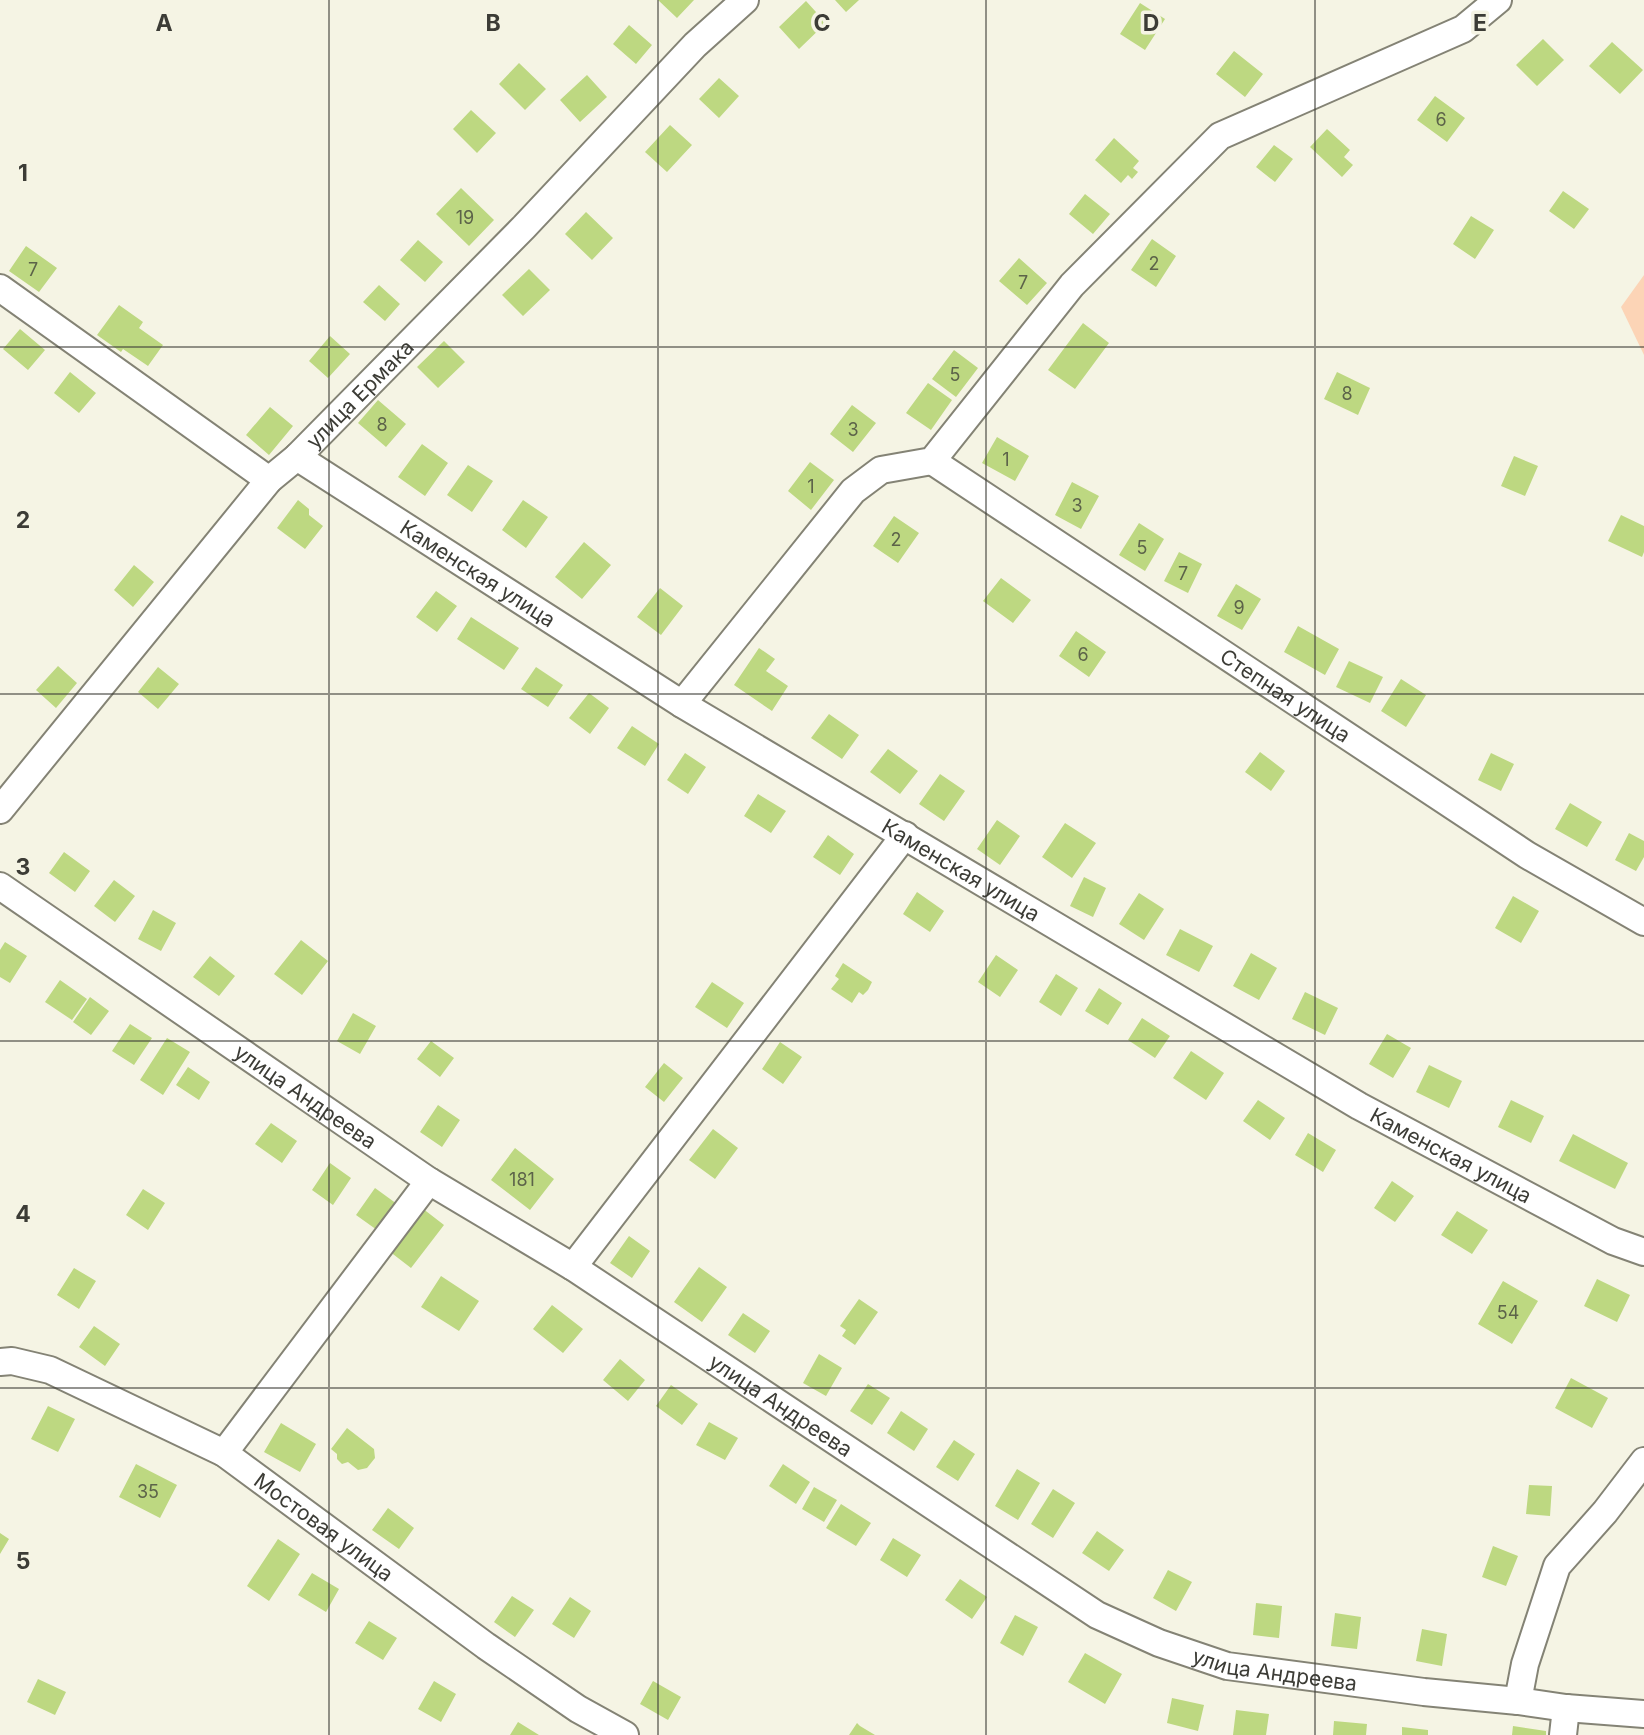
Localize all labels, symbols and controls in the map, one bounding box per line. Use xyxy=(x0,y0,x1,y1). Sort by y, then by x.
text: A xyxy=(155,9,173,37)
text: B xyxy=(485,9,501,37)
text: C xyxy=(813,9,831,37)
text: D xyxy=(1143,9,1159,37)
text: E xyxy=(1473,9,1487,37)
house number: 6 xyxy=(1435,109,1447,130)
text: 1 xyxy=(18,159,28,187)
house number: 19 xyxy=(456,207,474,228)
house number: 2 xyxy=(1149,253,1159,274)
house number: 7 xyxy=(28,259,38,280)
house number: 7 xyxy=(1018,272,1028,293)
street label: улица Ермака xyxy=(301,334,418,453)
house number: 5 xyxy=(950,364,960,385)
house number: 8 xyxy=(1341,383,1353,404)
house number: 8 xyxy=(376,414,388,435)
house number: 3 xyxy=(847,419,859,440)
house number: 1 xyxy=(1002,449,1010,470)
house number: 1 xyxy=(807,476,815,497)
house number: 3 xyxy=(1071,495,1083,516)
text: 2 xyxy=(16,506,30,534)
street label: Каменская улица xyxy=(396,514,560,632)
house number: 2 xyxy=(891,529,901,550)
house number: 5 xyxy=(1137,537,1147,558)
house number: 7 xyxy=(1178,563,1188,584)
house number: 9 xyxy=(1233,597,1245,618)
street label: Степная улица xyxy=(1216,643,1355,747)
house number: 6 xyxy=(1077,644,1089,665)
street label: Каменская улица xyxy=(878,813,1045,926)
text: 3 xyxy=(16,853,30,881)
street label: улица Андреева xyxy=(230,1039,381,1154)
street label: Каменская улица xyxy=(1366,1102,1536,1208)
house number: 181 xyxy=(509,1169,535,1190)
text: 4 xyxy=(15,1200,31,1228)
house number: 54 xyxy=(1497,1302,1519,1323)
street label: улица Андреева xyxy=(705,1349,857,1462)
street label: Мостовая улица xyxy=(249,1467,398,1586)
house number: 35 xyxy=(137,1481,159,1502)
text: 5 xyxy=(16,1547,30,1575)
street label: улица Андреева xyxy=(1189,1643,1359,1696)

